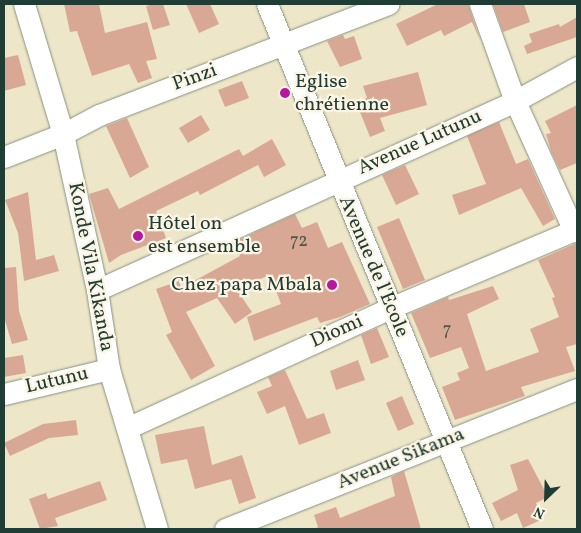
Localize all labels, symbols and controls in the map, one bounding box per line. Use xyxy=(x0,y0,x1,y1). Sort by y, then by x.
street label: Pinzi xyxy=(169,59,221,97)
place label: Eglise chrétienne xyxy=(295,70,389,117)
marker: Eglise chrétienne xyxy=(279,87,291,99)
street label: Avenue Lutunu xyxy=(354,105,486,181)
street label: Konde Vila Kikanda xyxy=(62,180,118,354)
street label: Avenue de l'Ecole xyxy=(332,193,414,341)
place label: Hôtel on est ensemble xyxy=(148,213,260,260)
marker: Hôtel on est ensemble xyxy=(132,230,144,242)
house number: 72 xyxy=(290,231,308,253)
place label: Chez papa Mbala xyxy=(171,273,322,297)
marker: Chez papa Mbala xyxy=(326,279,338,291)
street label: Diomi xyxy=(307,310,367,354)
house number: 7 xyxy=(443,320,451,342)
street label: Lutunu xyxy=(23,362,91,400)
street label: Avenue Sikama xyxy=(334,423,468,495)
north arrow xyxy=(521,473,571,523)
text: N xyxy=(531,501,548,523)

